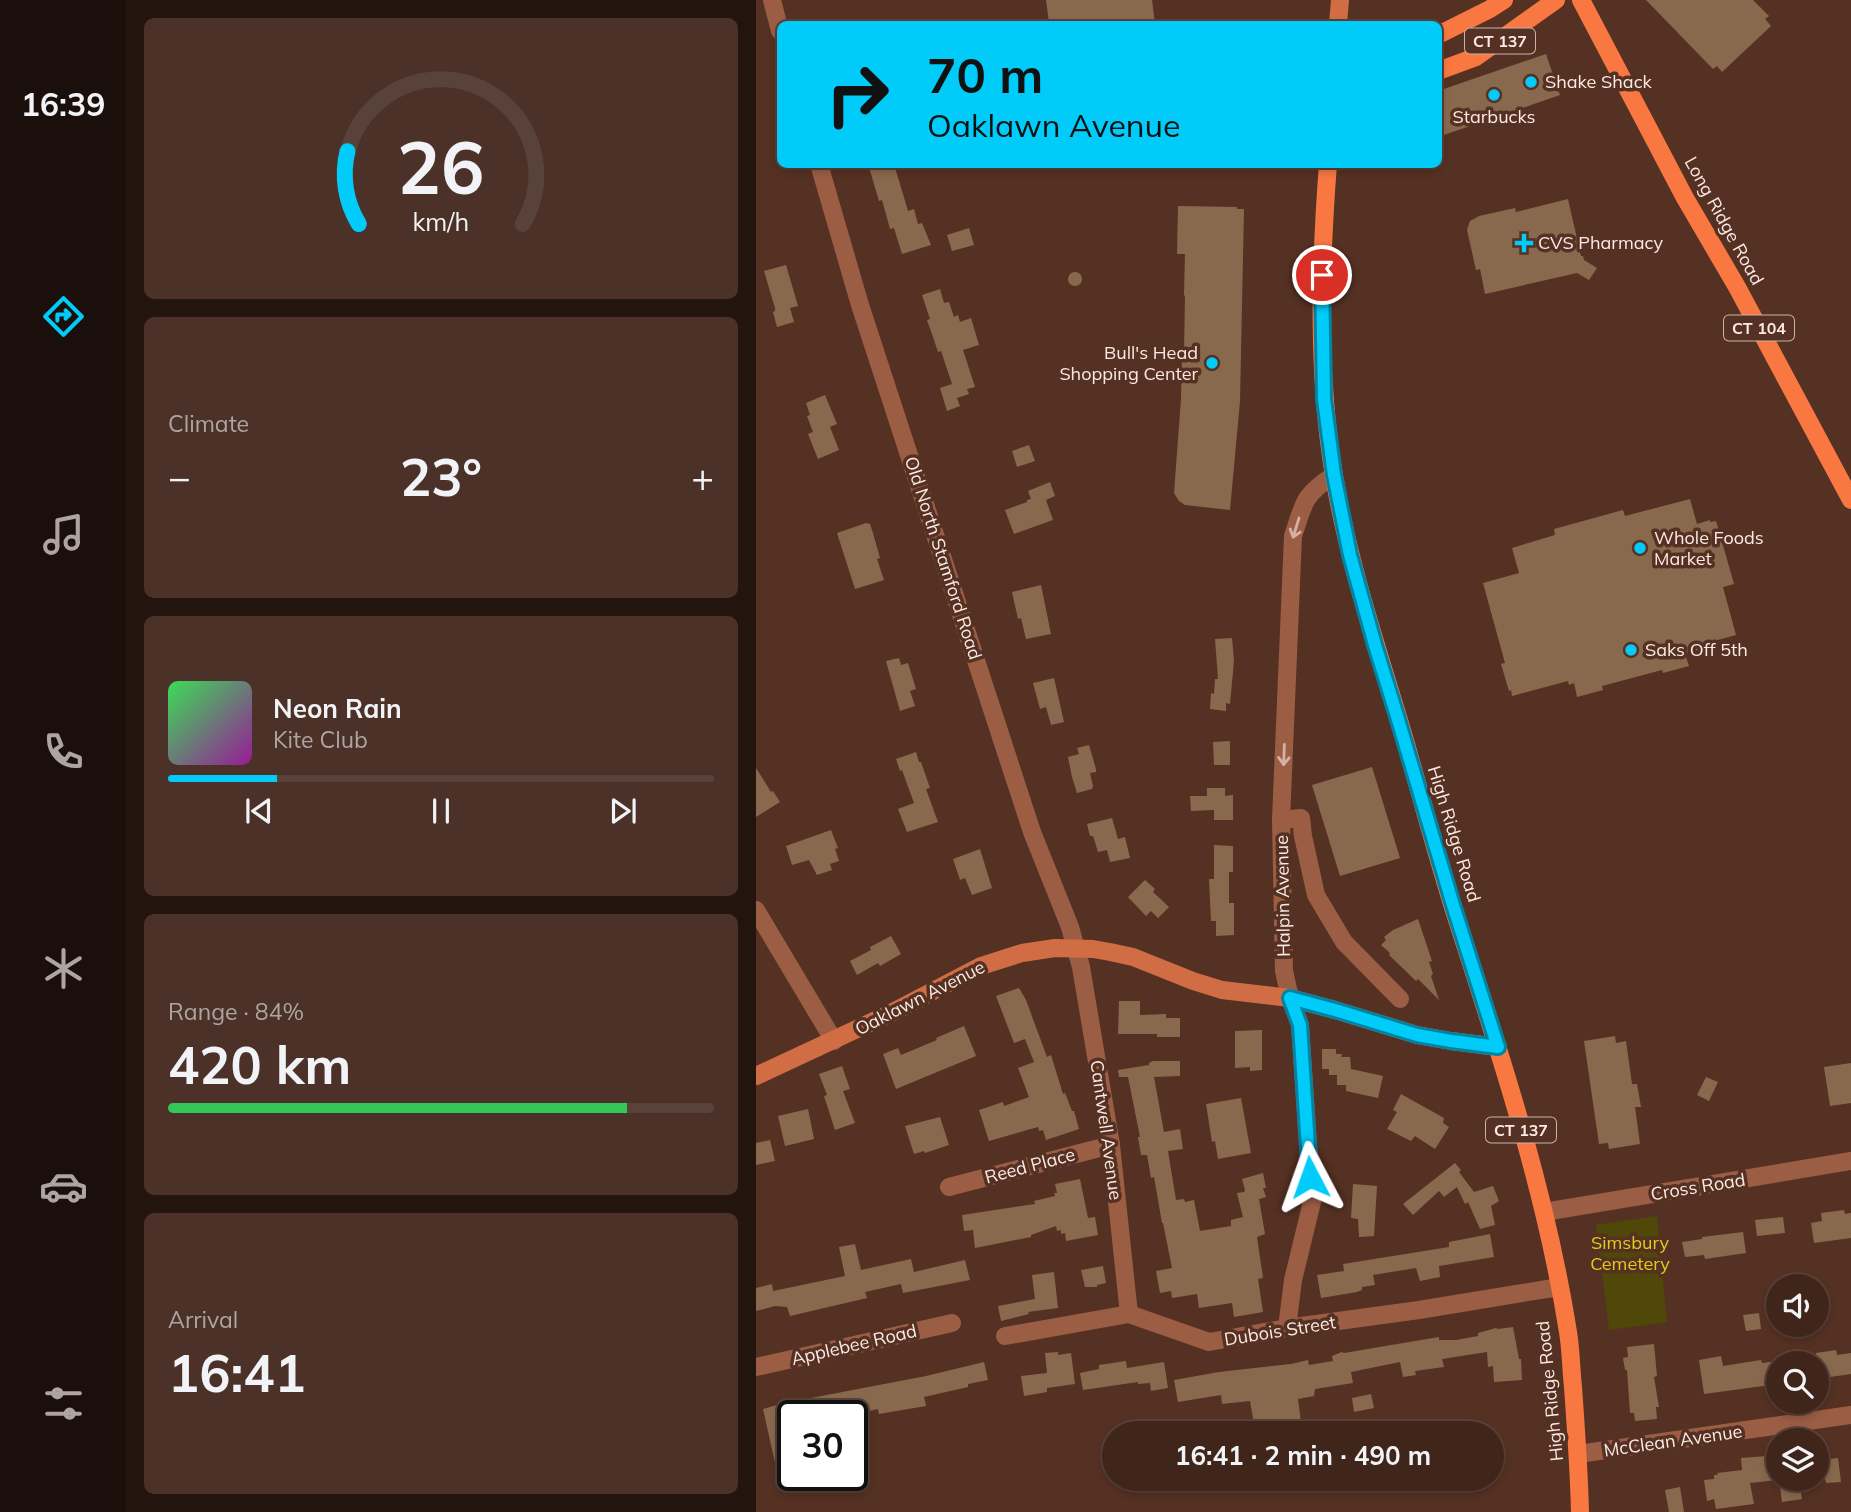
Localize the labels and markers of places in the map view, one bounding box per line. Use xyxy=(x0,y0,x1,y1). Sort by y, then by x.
place label: Shake Shack xyxy=(1545,70,1653,93)
marker: Shake Shack xyxy=(1523,74,1539,90)
marker: Starbucks xyxy=(1486,87,1502,103)
place label: Starbucks xyxy=(1453,105,1536,128)
place label: CVS Pharmacy xyxy=(1538,231,1663,254)
marker: CVS Pharmacy xyxy=(1516,235,1532,251)
pin xyxy=(1292,245,1352,305)
place label: Bull's Head Shopping Center xyxy=(1059,341,1198,385)
marker: Bull's Head Shopping Center xyxy=(1204,355,1220,371)
place label: Whole Foods Market xyxy=(1654,526,1764,570)
marker: Whole Foods Market xyxy=(1632,540,1648,556)
place label: Saks Off 5th xyxy=(1645,638,1748,661)
marker: Saks Off 5th xyxy=(1623,642,1639,658)

